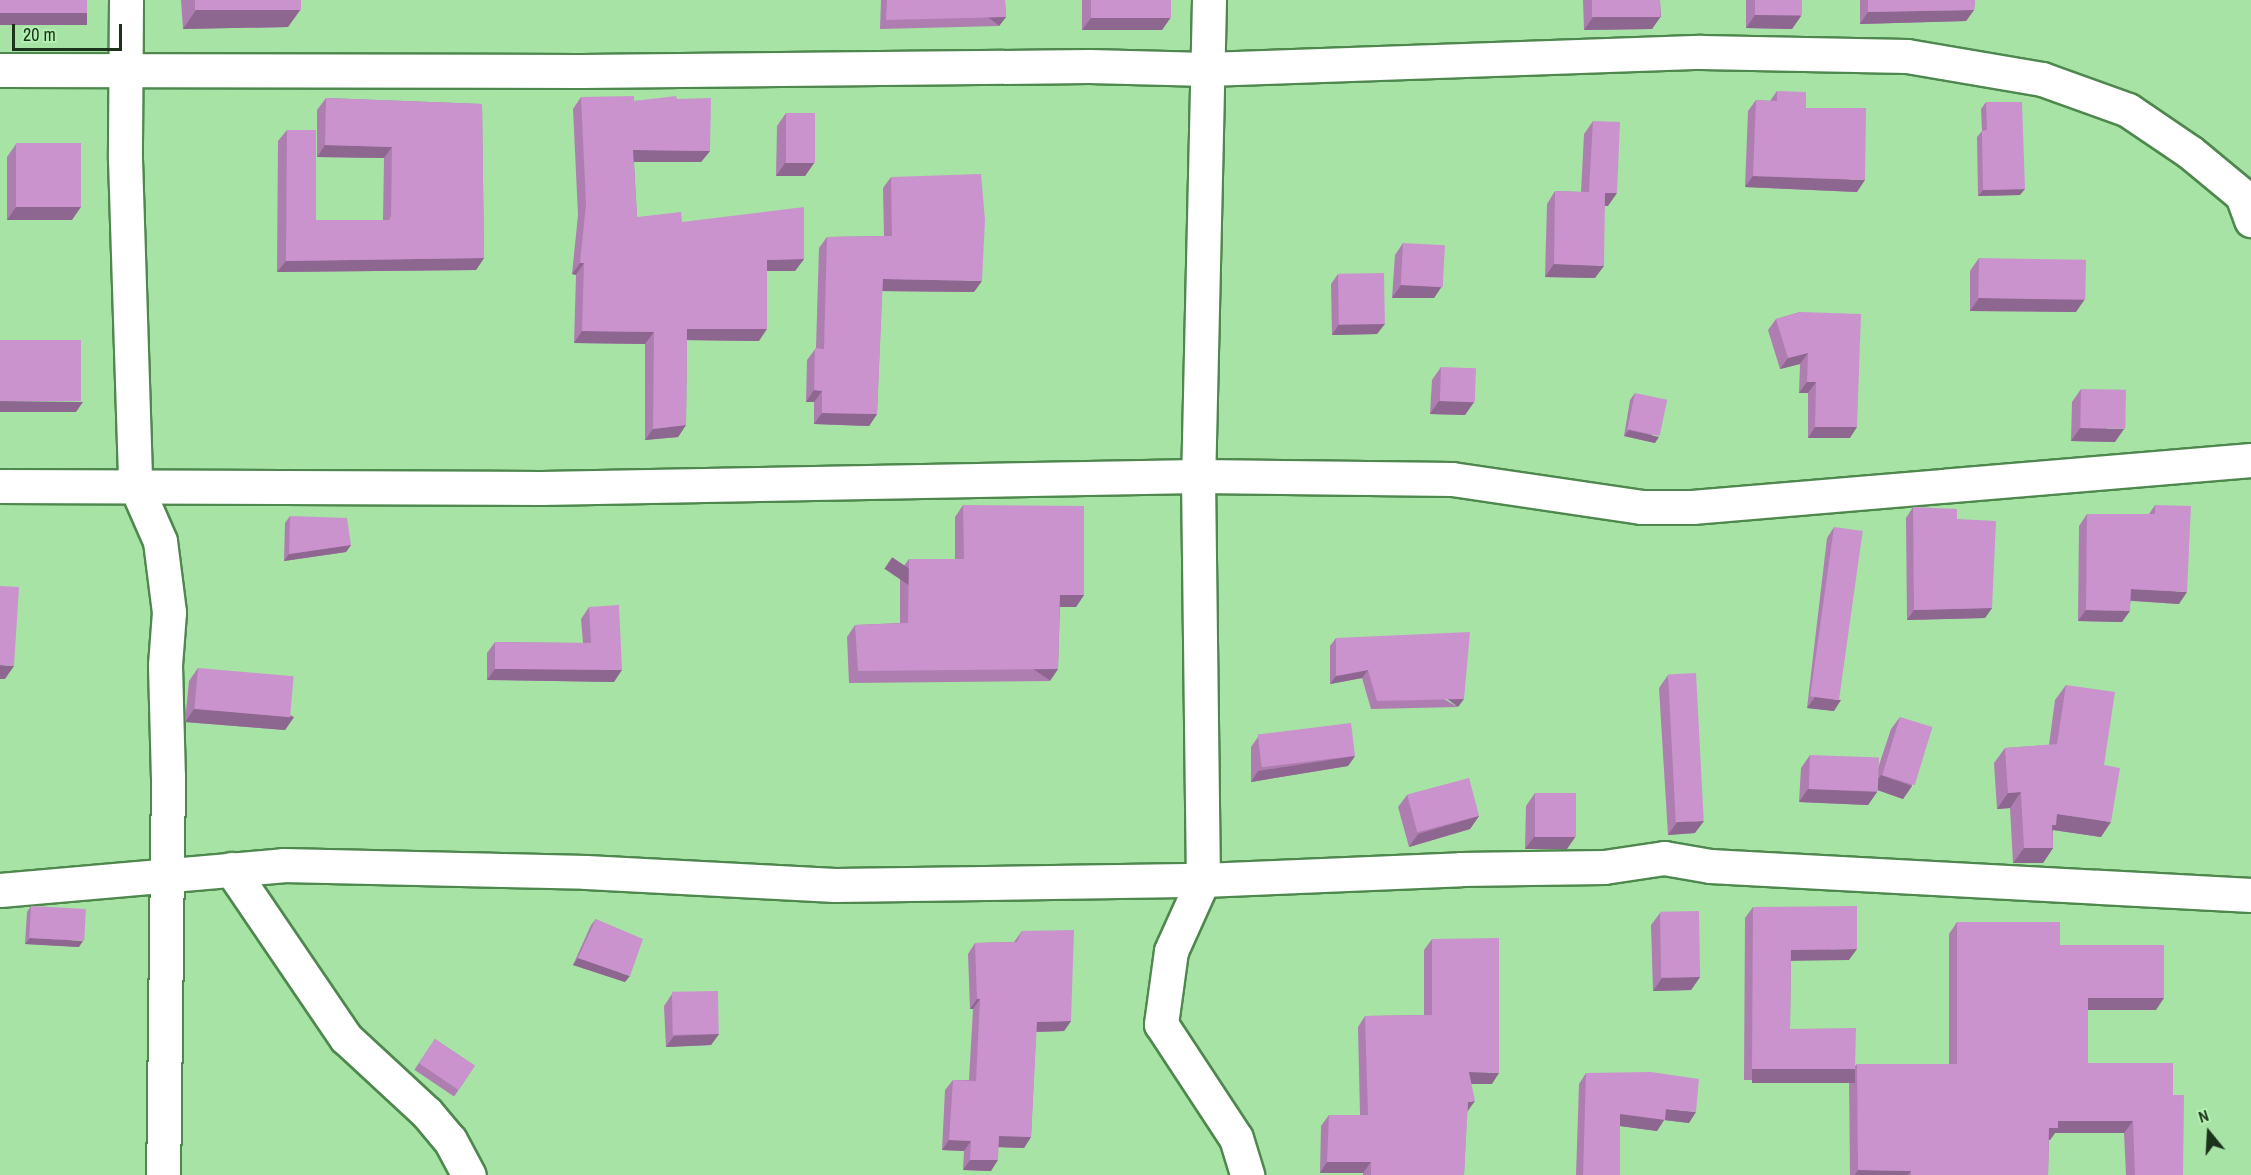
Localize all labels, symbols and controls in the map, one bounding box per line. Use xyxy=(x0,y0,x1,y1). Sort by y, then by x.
scale bar xyxy=(15,12,124,50)
text: 20 m xyxy=(23,22,56,47)
north arrow xyxy=(2179,1103,2239,1163)
text: N xyxy=(2196,1104,2211,1128)

